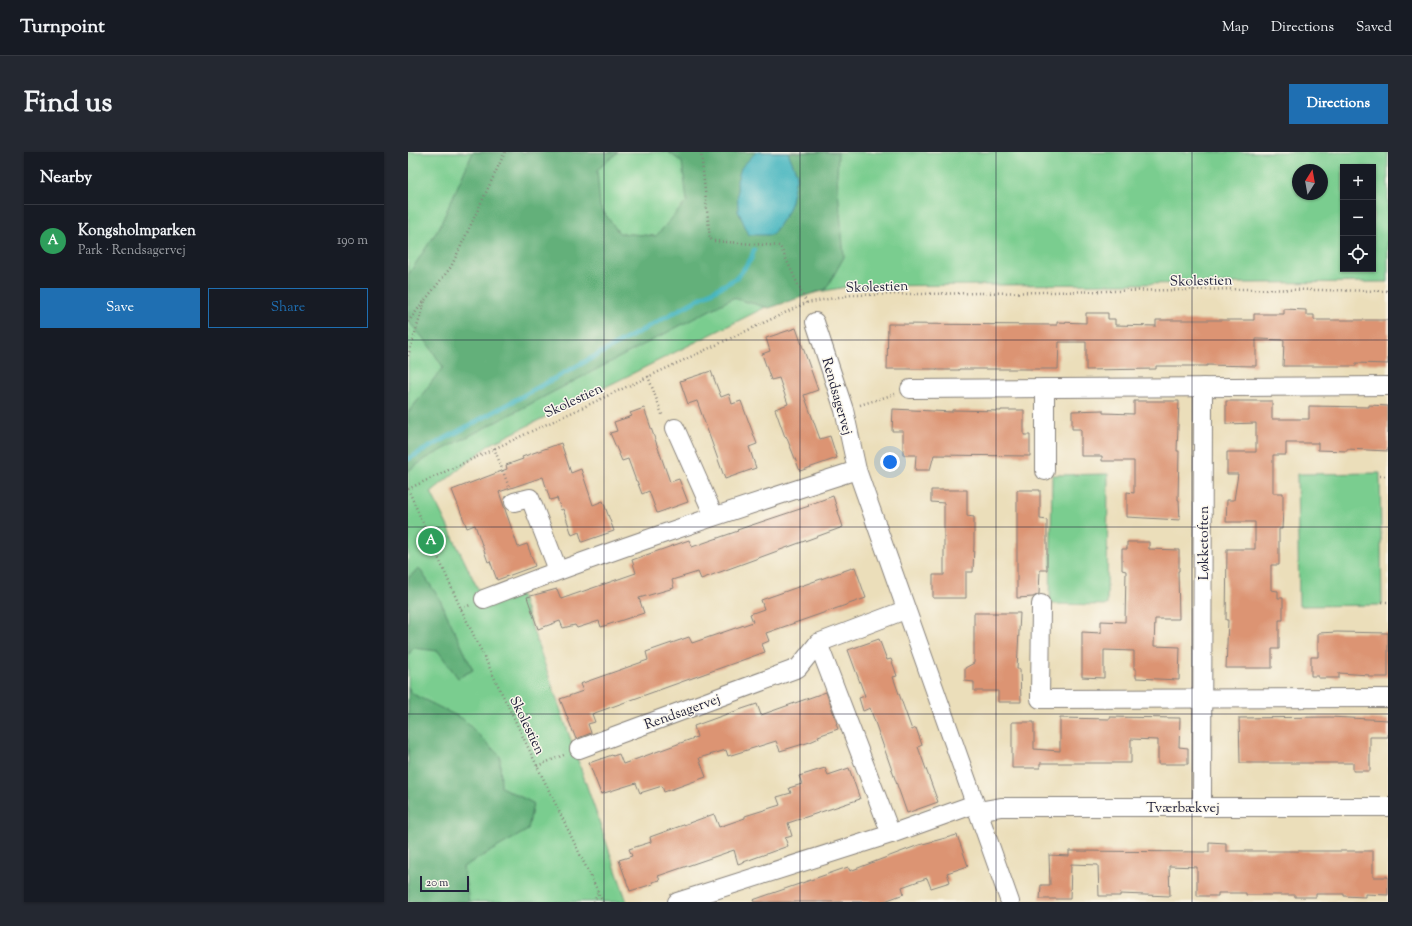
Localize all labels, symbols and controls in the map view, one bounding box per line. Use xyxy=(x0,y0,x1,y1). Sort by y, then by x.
text: Turnpoint xyxy=(20,14,105,41)
text: Map xyxy=(1222,18,1249,38)
text: Directions xyxy=(1271,18,1334,38)
text: Saved xyxy=(1356,18,1392,38)
text: Find us xyxy=(24,84,112,124)
button: Directions xyxy=(1289,84,1388,124)
north arrow xyxy=(1292,164,1328,200)
map controls xyxy=(1340,164,1376,272)
button: + xyxy=(1340,164,1376,200)
text: Nearby xyxy=(40,166,92,190)
button: − xyxy=(1340,200,1376,236)
text: Kongsholmparken xyxy=(78,221,196,242)
text: A xyxy=(48,232,58,250)
text: 190 m xyxy=(337,232,368,250)
button: locate xyxy=(1340,236,1376,272)
text: Park · Rendsagervej xyxy=(78,242,186,260)
street label: Skolestien xyxy=(1170,271,1233,293)
street label: Skolestien xyxy=(845,277,909,299)
button: Save xyxy=(40,288,200,328)
button: Share xyxy=(208,288,368,328)
street label: Rendsagervej xyxy=(815,355,857,438)
street label: Skolestien xyxy=(541,380,606,424)
your location xyxy=(880,452,900,472)
street label: Løkketoften xyxy=(1195,506,1215,580)
pin: A xyxy=(418,526,444,556)
street label: Rendsagervej xyxy=(642,690,724,736)
street label: Skolestien xyxy=(503,693,549,758)
street label: Tværbækvej xyxy=(1146,799,1220,819)
scale bar xyxy=(420,874,469,893)
text: 20 m xyxy=(426,875,448,891)

